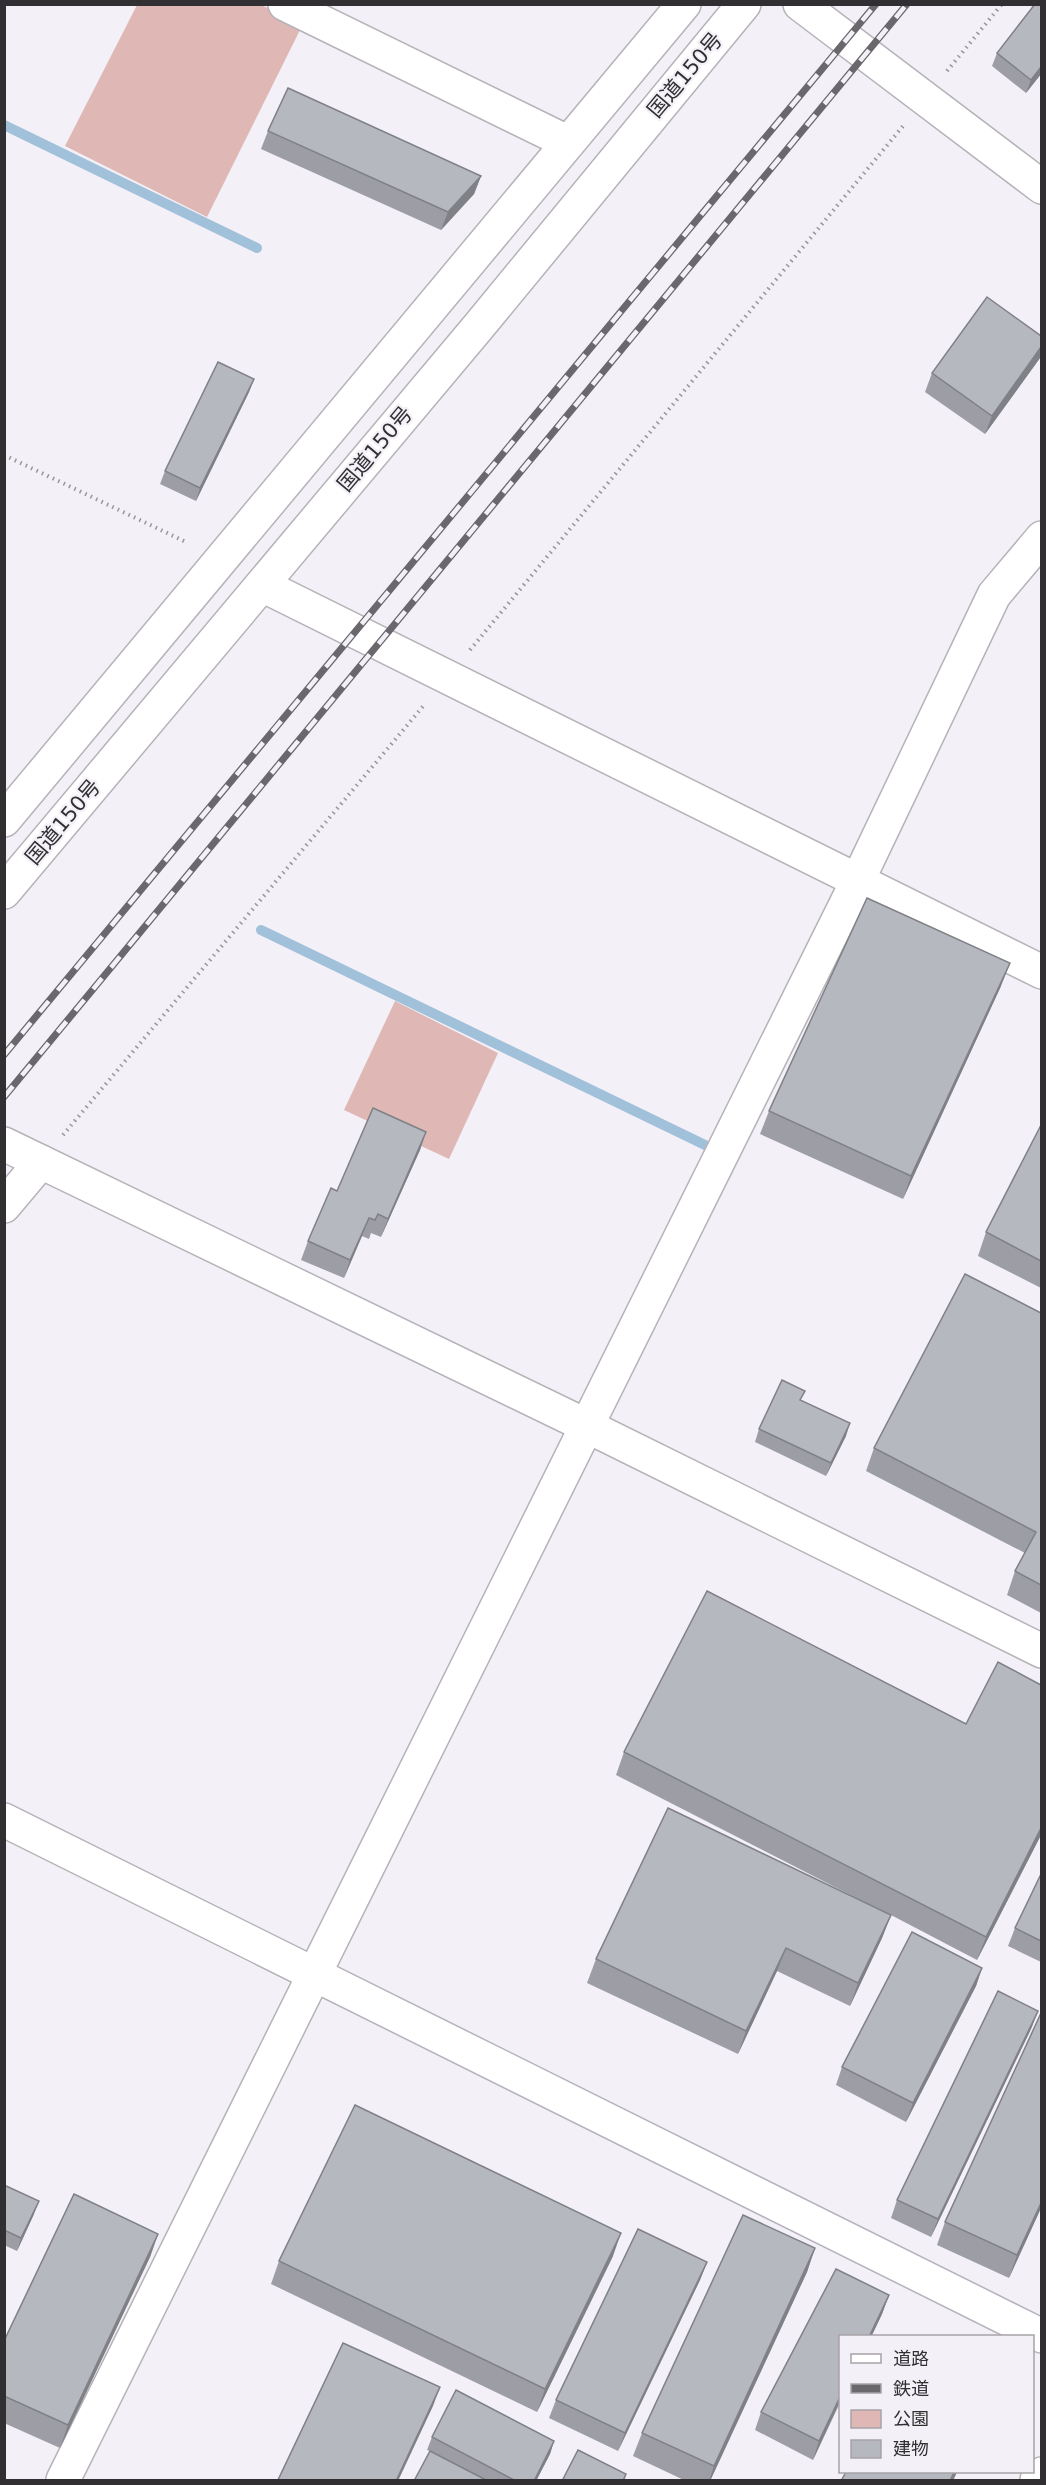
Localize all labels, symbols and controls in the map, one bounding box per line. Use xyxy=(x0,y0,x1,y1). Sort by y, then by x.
street label: 国道150号 xyxy=(643,28,727,122)
street label: 国道150号 xyxy=(333,402,417,496)
street label: 国道150号 xyxy=(21,775,105,869)
legend xyxy=(839,2335,1034,2473)
text: 道路 xyxy=(893,2348,929,2369)
text: 鉄道 xyxy=(893,2378,929,2399)
text: 公園 xyxy=(893,2408,929,2429)
text: 建物 xyxy=(893,2438,929,2459)

